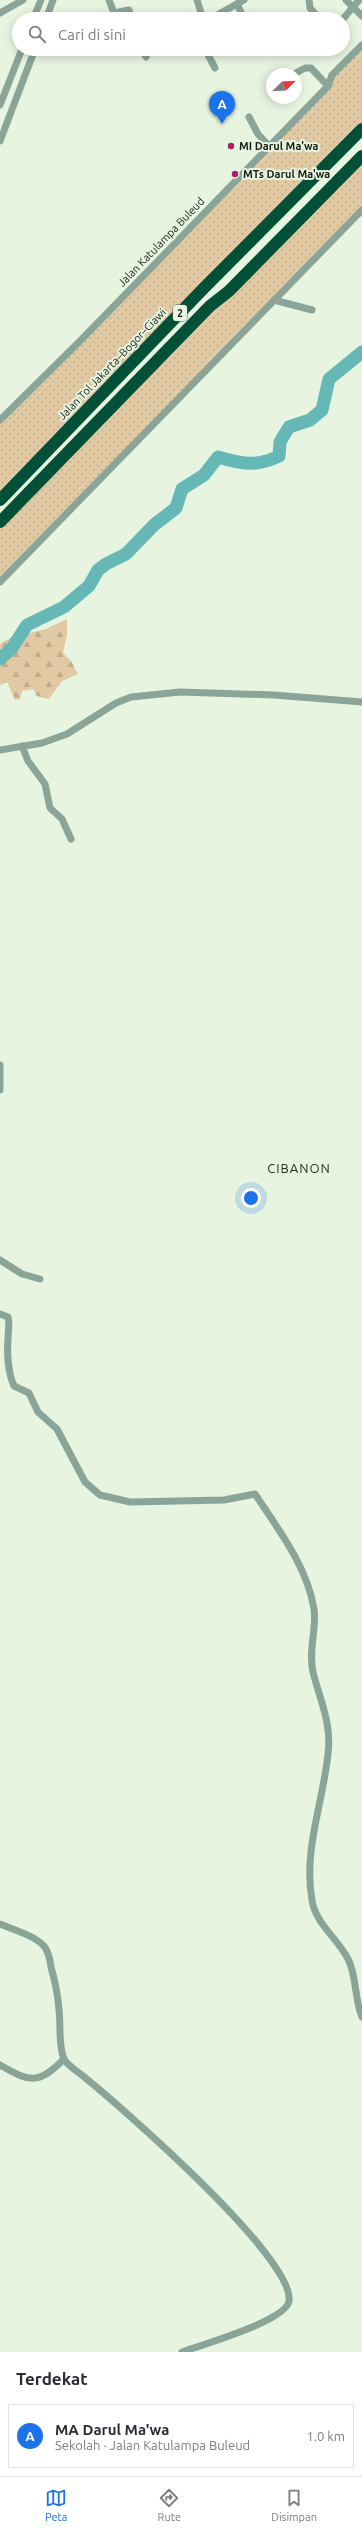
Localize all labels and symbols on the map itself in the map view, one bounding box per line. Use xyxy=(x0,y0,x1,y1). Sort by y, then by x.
north arrow xyxy=(266,68,302,104)
pin: A xyxy=(209,91,235,124)
place label: MI Darul Ma'wa xyxy=(239,140,318,152)
marker: MI Darul Ma'wa xyxy=(226,141,236,151)
place label: MTs Darul Ma'wa xyxy=(243,168,330,180)
marker: MTs Darul Ma'wa xyxy=(230,169,240,179)
street label: Jalan Katulampa Buleud xyxy=(115,195,207,289)
road number: 2 xyxy=(173,305,187,321)
street label: Jalan Tol Jakarta–Bogor–Ciawi xyxy=(56,306,168,422)
district label: CIBANON xyxy=(267,1161,331,1175)
your location xyxy=(241,1188,261,1208)

